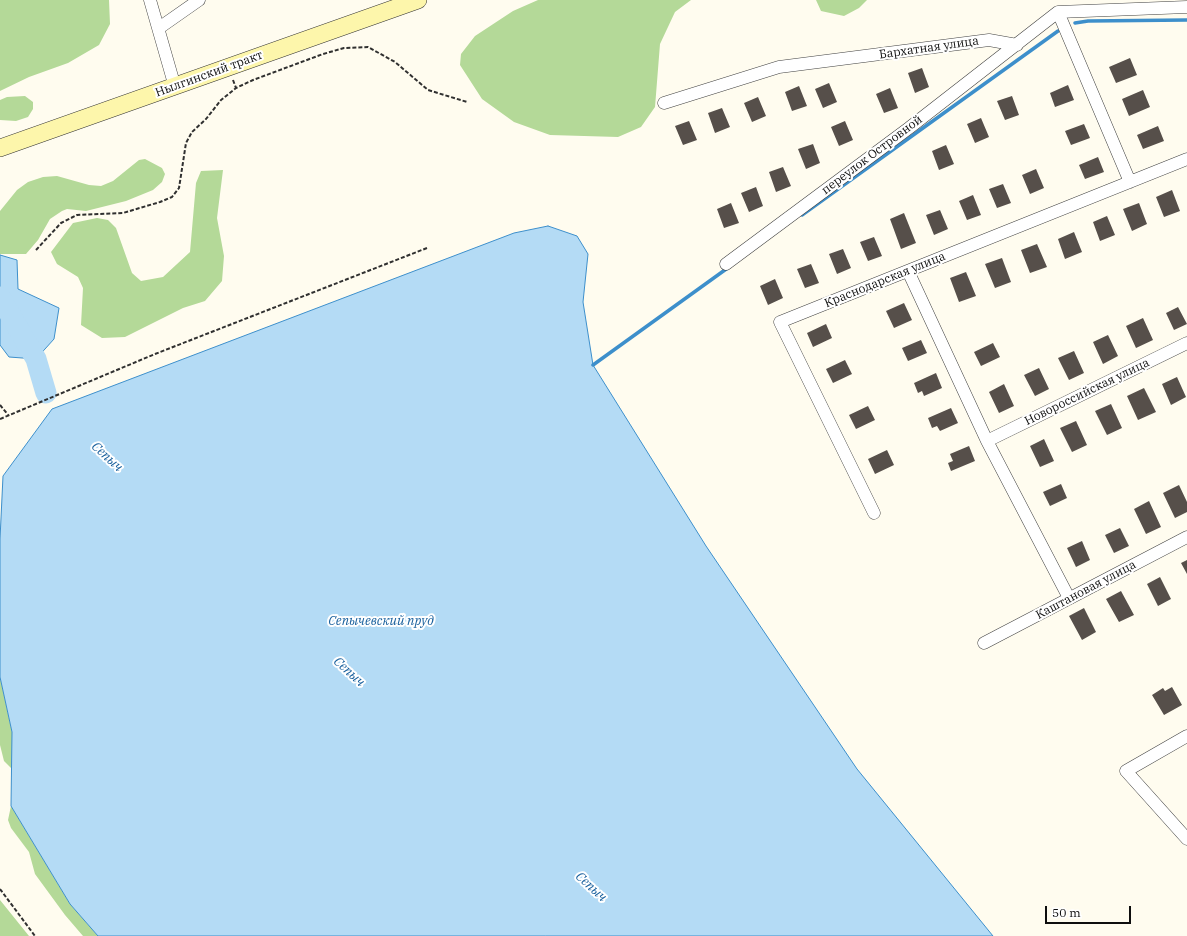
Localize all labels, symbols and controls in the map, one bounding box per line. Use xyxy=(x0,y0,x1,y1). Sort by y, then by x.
street label: Бархатная улица xyxy=(878,34,980,62)
street label: Нылгинский тракт xyxy=(153,48,265,100)
street label: переулок Островной xyxy=(819,112,925,198)
street label: Краснодарская улица xyxy=(822,249,948,311)
street label: Новороссийская улица xyxy=(1022,355,1152,429)
water label: Сепыч xyxy=(88,439,126,475)
street label: Каштановая улица xyxy=(1034,558,1138,622)
water label: Сепычевский пруд xyxy=(328,613,434,629)
water label: Сепыч xyxy=(330,654,368,690)
water label: Сепыч xyxy=(572,869,610,905)
scale bar xyxy=(1047,898,1133,924)
text: 50 m xyxy=(1052,905,1081,920)

